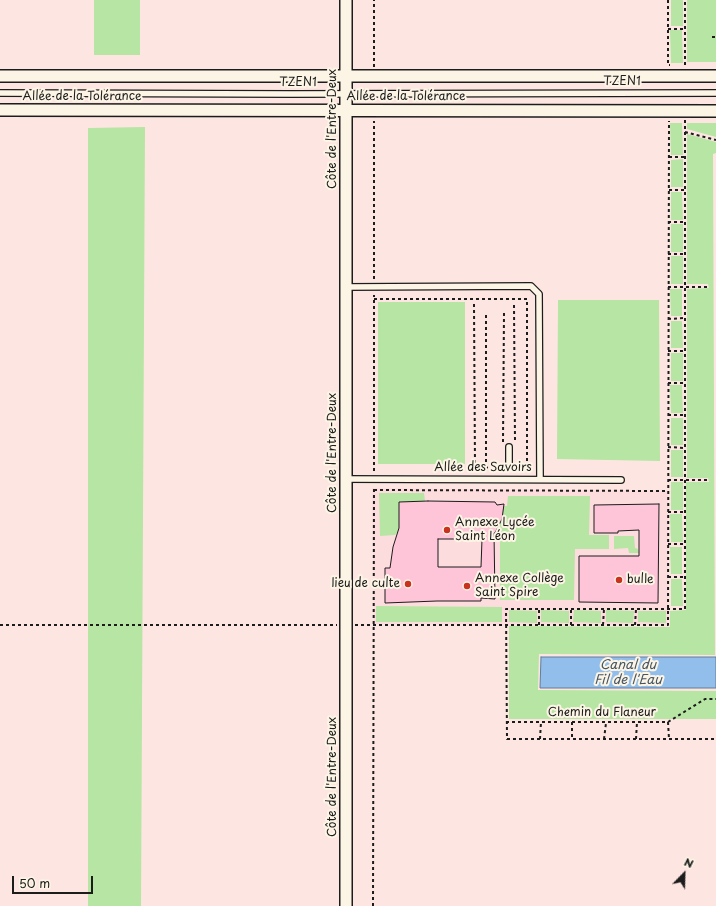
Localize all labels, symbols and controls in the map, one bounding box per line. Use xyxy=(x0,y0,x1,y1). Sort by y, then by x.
street label: Côte de l'Entre-Deux xyxy=(326,69,340,189)
street label: TZEN1 xyxy=(603,75,641,89)
street label: TZEN1 xyxy=(279,76,317,90)
street label: Allée de la Tolérance xyxy=(22,90,142,104)
street label: Allée de la Tolérance xyxy=(346,90,466,104)
street label: Côte de l'Entre-Deux xyxy=(326,393,340,513)
street label: Allée des Savoirs xyxy=(434,461,532,475)
place label: Annexe Lycée Saint Léon xyxy=(455,516,535,544)
marker: Annexe Lycée Saint Léon xyxy=(442,525,452,535)
place label: Annexe Collège Saint Spire xyxy=(475,572,564,600)
place label: bulle xyxy=(627,573,654,587)
marker: bulle xyxy=(614,575,624,585)
place label: lieu de culte xyxy=(331,577,400,591)
marker: lieu de culte xyxy=(403,579,413,589)
marker: Annexe Collège Saint Spire xyxy=(462,581,472,591)
water label: Canal du Fil de l'Eau xyxy=(594,657,662,688)
street label: Chemin du Flaneur xyxy=(548,706,656,720)
street label: Côte de l'Entre-Deux xyxy=(326,717,340,837)
text: N xyxy=(682,853,696,872)
north arrow xyxy=(664,854,704,894)
scale bar xyxy=(14,868,95,894)
text: 50 m xyxy=(19,874,50,892)

